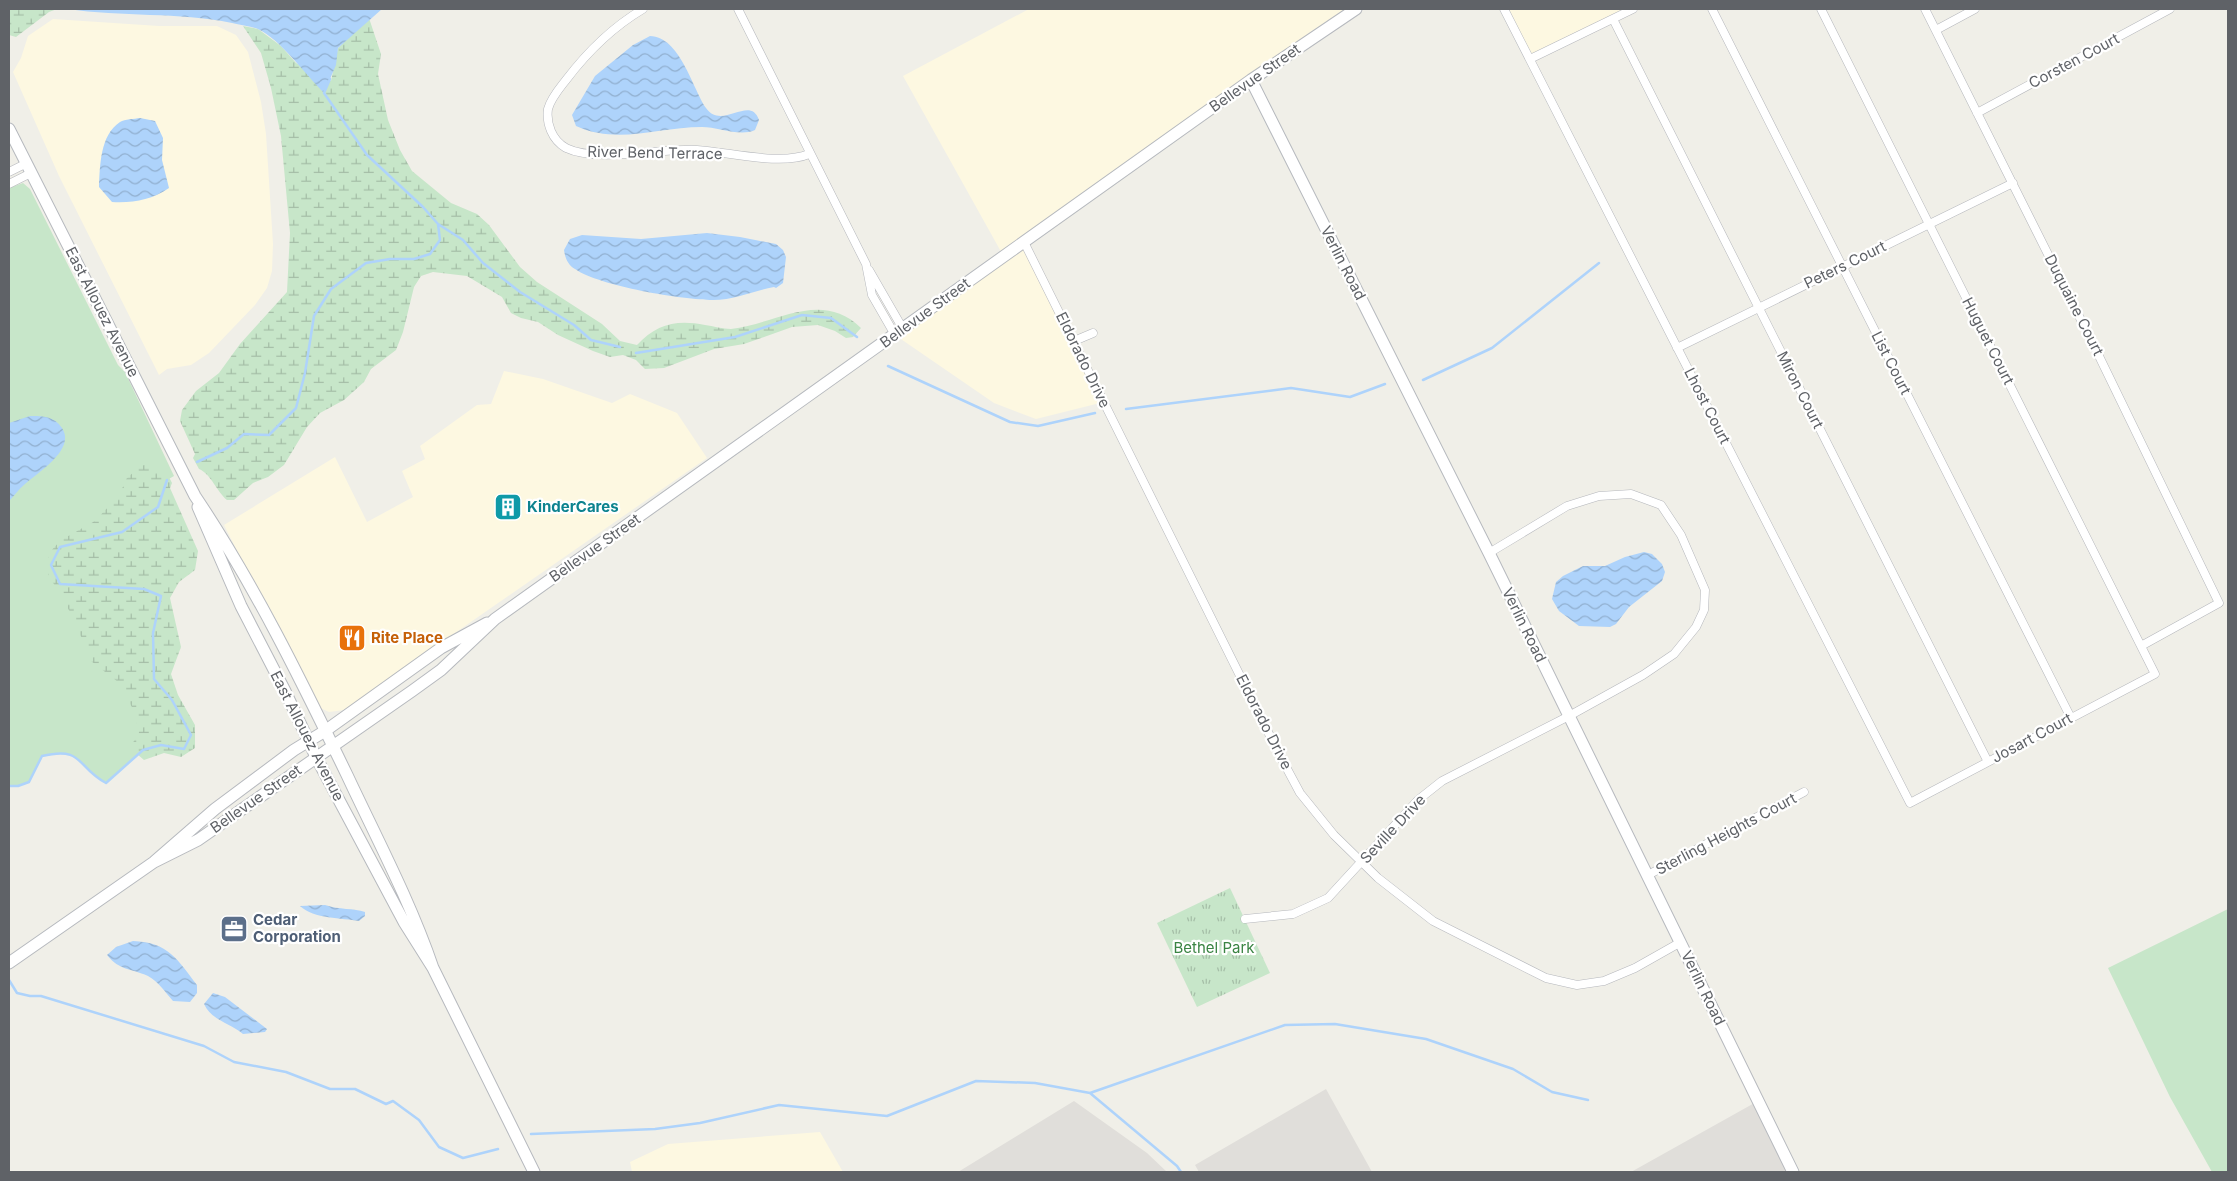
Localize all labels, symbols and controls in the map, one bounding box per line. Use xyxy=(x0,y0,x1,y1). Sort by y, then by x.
street label: Corsten Court xyxy=(2025,29,2122,92)
street label: Bellevue Street xyxy=(1205,39,1304,116)
street label: River Bend Terrace xyxy=(587,142,723,163)
street label: Verlin Road xyxy=(1317,222,1370,303)
street label: Peters Court xyxy=(1801,236,1889,293)
street label: East Allouez Avenue xyxy=(61,243,144,380)
street label: Duquaine Court xyxy=(2041,251,2108,359)
street label: Bellevue Street xyxy=(876,273,974,352)
street label: Huguet Court xyxy=(1958,294,2019,388)
street label: Eldorado Drive xyxy=(1052,309,1115,411)
street label: List Court xyxy=(1867,328,1916,398)
street label: Miron Court xyxy=(1773,348,1828,432)
street label: Lhost Court xyxy=(1680,364,1735,447)
building icon: KinderCares xyxy=(493,492,523,522)
place label: KinderCares xyxy=(527,497,619,516)
street label: Bellevue Street xyxy=(545,509,644,586)
street label: Verlin Road xyxy=(1498,584,1551,665)
restaurant icon: Rite Place xyxy=(337,623,367,653)
place label: Rite Place xyxy=(371,628,443,647)
street label: East Allouez Avenue xyxy=(266,667,349,804)
street label: Eldorado Drive xyxy=(1232,671,1297,773)
street label: Josart Court xyxy=(1988,708,2075,767)
street label: Bellevue Street xyxy=(206,760,305,837)
street label: Sterling Heights Court xyxy=(1652,788,1799,879)
street label: Seville Drive xyxy=(1356,790,1429,867)
place label: Cedar Corporation xyxy=(253,910,341,946)
office icon: Cedar Corporation xyxy=(219,914,249,944)
park label: Bethel Park xyxy=(1173,938,1255,957)
street label: Verlin Road xyxy=(1677,947,1730,1028)

